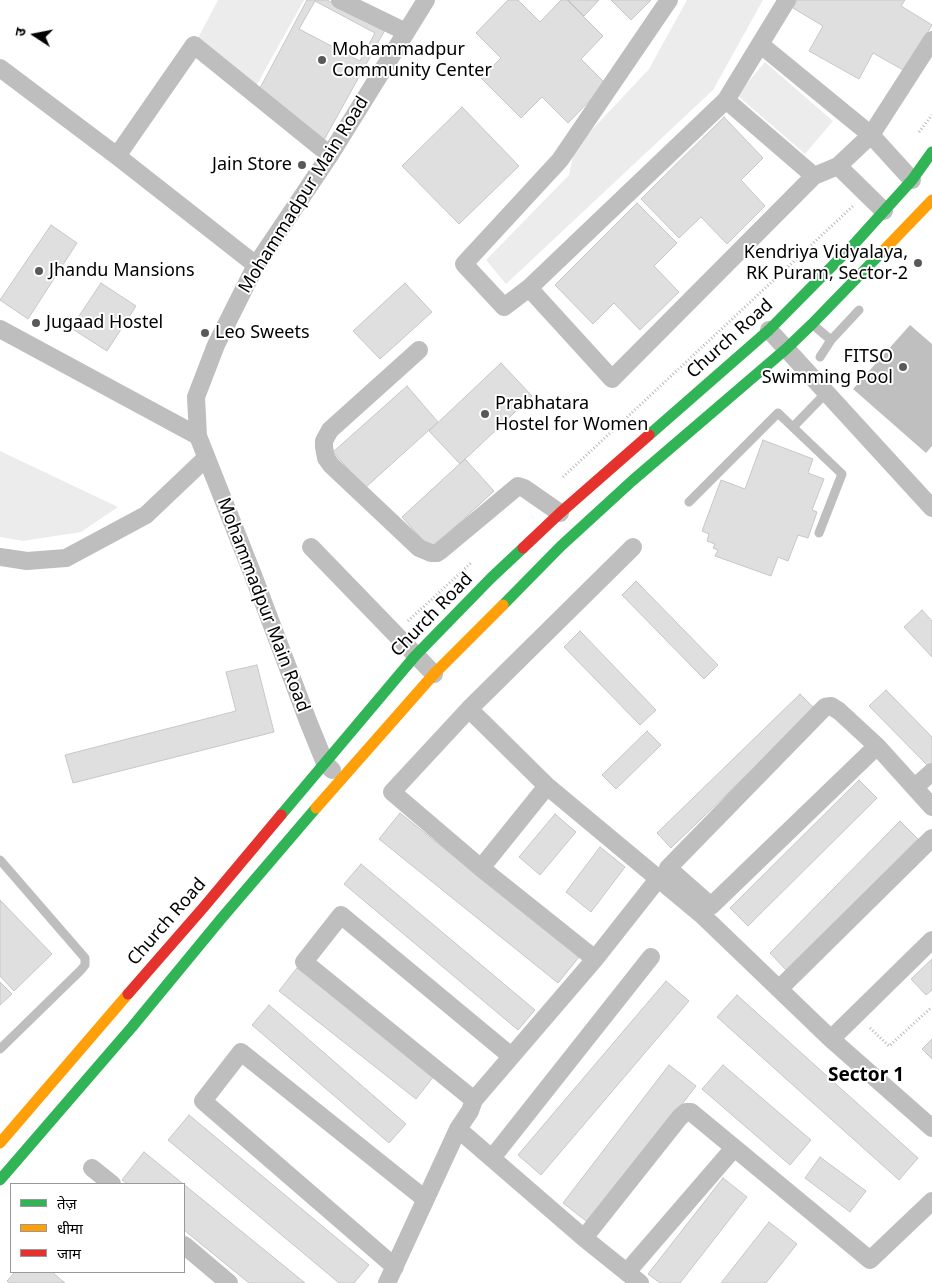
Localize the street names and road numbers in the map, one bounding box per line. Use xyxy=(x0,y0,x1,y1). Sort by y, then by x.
street label: Mohammadpur Main Road xyxy=(235,93,373,297)
street label: Church Road xyxy=(682,295,778,383)
street label: Mohammadpur Main Road xyxy=(212,495,314,715)
street label: Church Road xyxy=(387,569,477,661)
street label: Church Road xyxy=(123,874,211,970)

